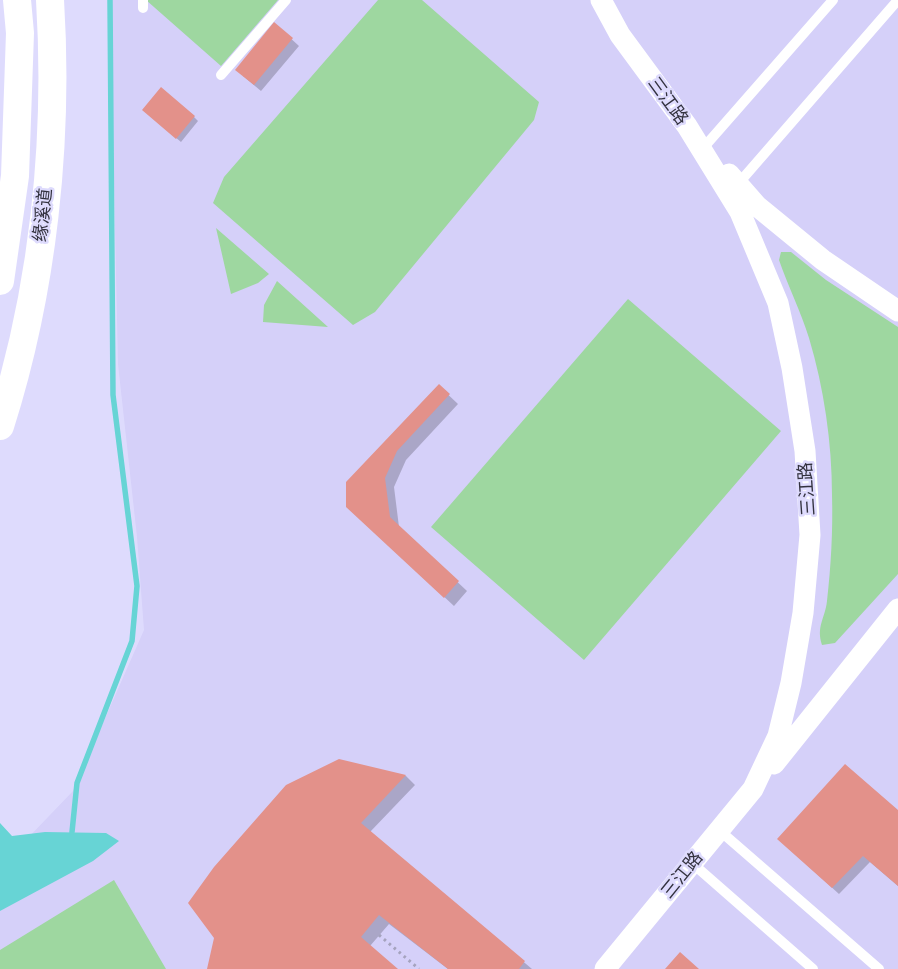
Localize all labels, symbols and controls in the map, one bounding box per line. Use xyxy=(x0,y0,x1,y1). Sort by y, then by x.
street label: 三江路 xyxy=(643,73,693,129)
street label: 缘溪道 xyxy=(29,187,57,243)
street label: 三江路 xyxy=(794,461,820,517)
street label: 三江路 xyxy=(657,847,707,903)

